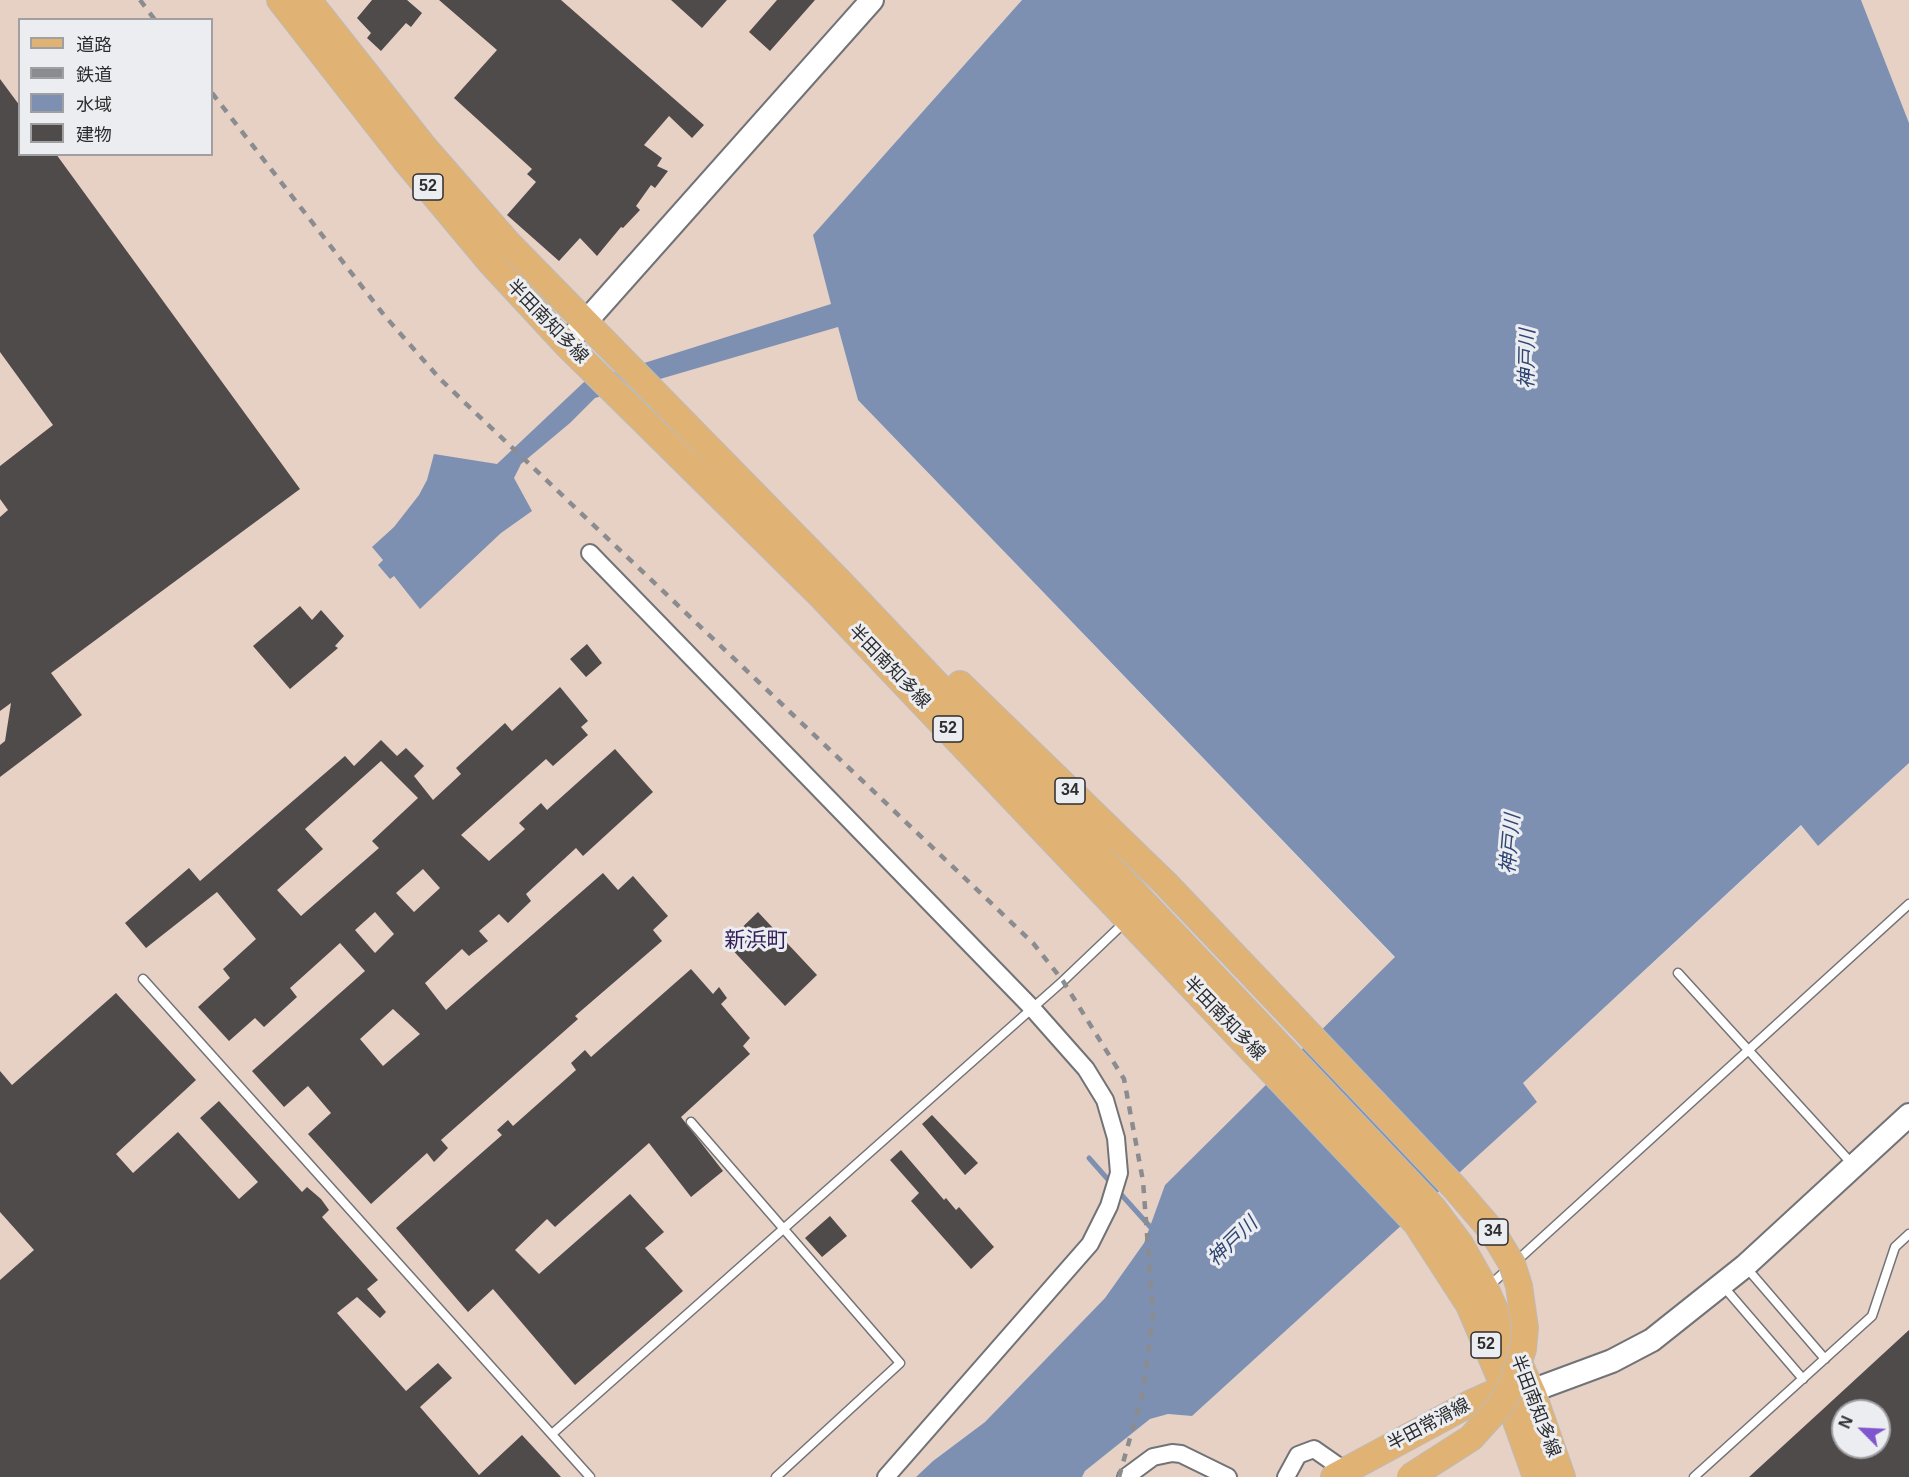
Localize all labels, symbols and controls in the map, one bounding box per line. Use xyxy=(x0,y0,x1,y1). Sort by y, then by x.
legend xyxy=(18,18,213,156)
text: 道路 xyxy=(76,35,112,55)
text: 鉄道 xyxy=(76,65,112,85)
text: 水域 xyxy=(76,95,112,115)
text: 建物 xyxy=(76,125,112,145)
road number: 52 xyxy=(413,174,443,200)
street label: 半田南知多線 xyxy=(502,276,592,368)
water label: 神戸川 xyxy=(1515,329,1541,389)
street label: 半田南知多線 xyxy=(844,621,934,713)
road number: 52 xyxy=(933,716,963,742)
road number: 34 xyxy=(1055,778,1085,804)
water label: 神戸川 xyxy=(1496,813,1526,875)
district label: 新浜町 xyxy=(725,928,787,954)
street label: 半田南知多線 xyxy=(1179,973,1269,1065)
water label: 神戸川 xyxy=(1203,1213,1263,1271)
road number: 34 xyxy=(1478,1219,1508,1245)
road number: 52 xyxy=(1471,1332,1501,1358)
street label: 半田南知多線 xyxy=(1506,1352,1564,1460)
street label: 半田常滑線 xyxy=(1384,1394,1474,1456)
north arrow xyxy=(1831,1399,1891,1459)
text: N xyxy=(1836,1414,1856,1431)

